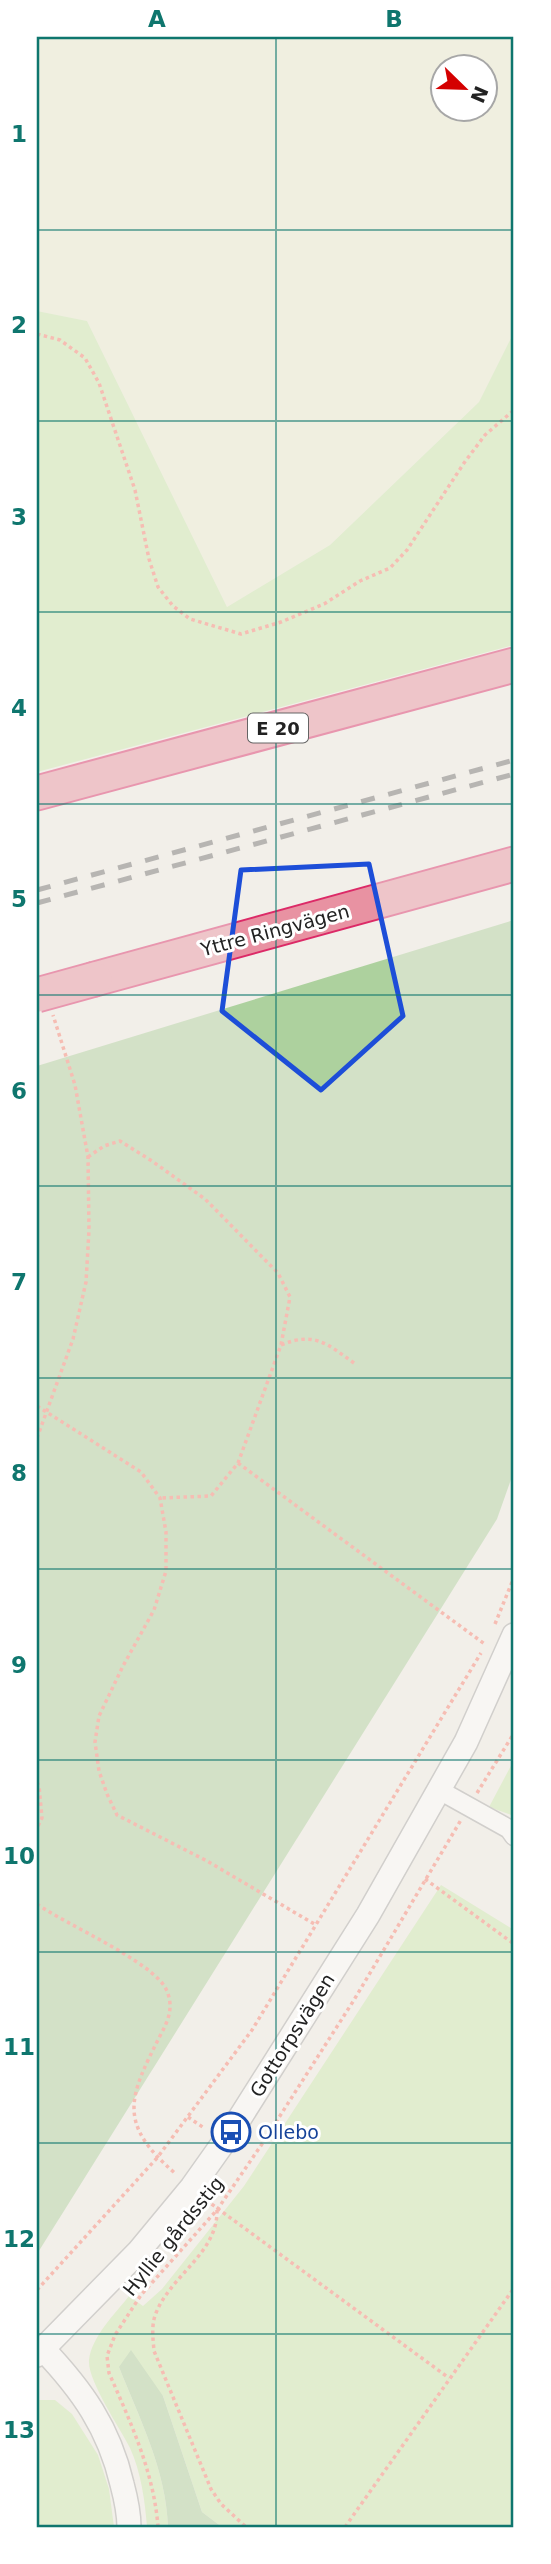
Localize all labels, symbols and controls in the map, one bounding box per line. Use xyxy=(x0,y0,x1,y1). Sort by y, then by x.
text: A xyxy=(148,6,166,32)
text: B xyxy=(385,6,403,32)
north arrow xyxy=(428,52,498,122)
text: N xyxy=(466,83,493,106)
text: 1 xyxy=(11,121,27,147)
text: 2 xyxy=(11,312,27,338)
text: 3 xyxy=(11,504,27,530)
text: 4 xyxy=(11,695,27,721)
road number: E 20 xyxy=(248,714,308,742)
text: 5 xyxy=(11,886,27,912)
street label: Yttre Ringvägen xyxy=(197,900,352,961)
text: 6 xyxy=(11,1078,27,1104)
text: 7 xyxy=(11,1269,27,1295)
text: 8 xyxy=(11,1460,27,1486)
text: 9 xyxy=(11,1652,27,1678)
text: 10 xyxy=(3,1843,35,1869)
street label: Gottorpsvägen xyxy=(245,1969,339,2101)
text: 11 xyxy=(3,2034,35,2060)
bus stop icon: Ollebo xyxy=(210,2111,252,2153)
place label: Ollebo xyxy=(258,2121,319,2143)
street label: Hyllie gårdsstig xyxy=(118,2172,228,2300)
text: 12 xyxy=(3,2226,35,2252)
text: 13 xyxy=(3,2417,35,2443)

